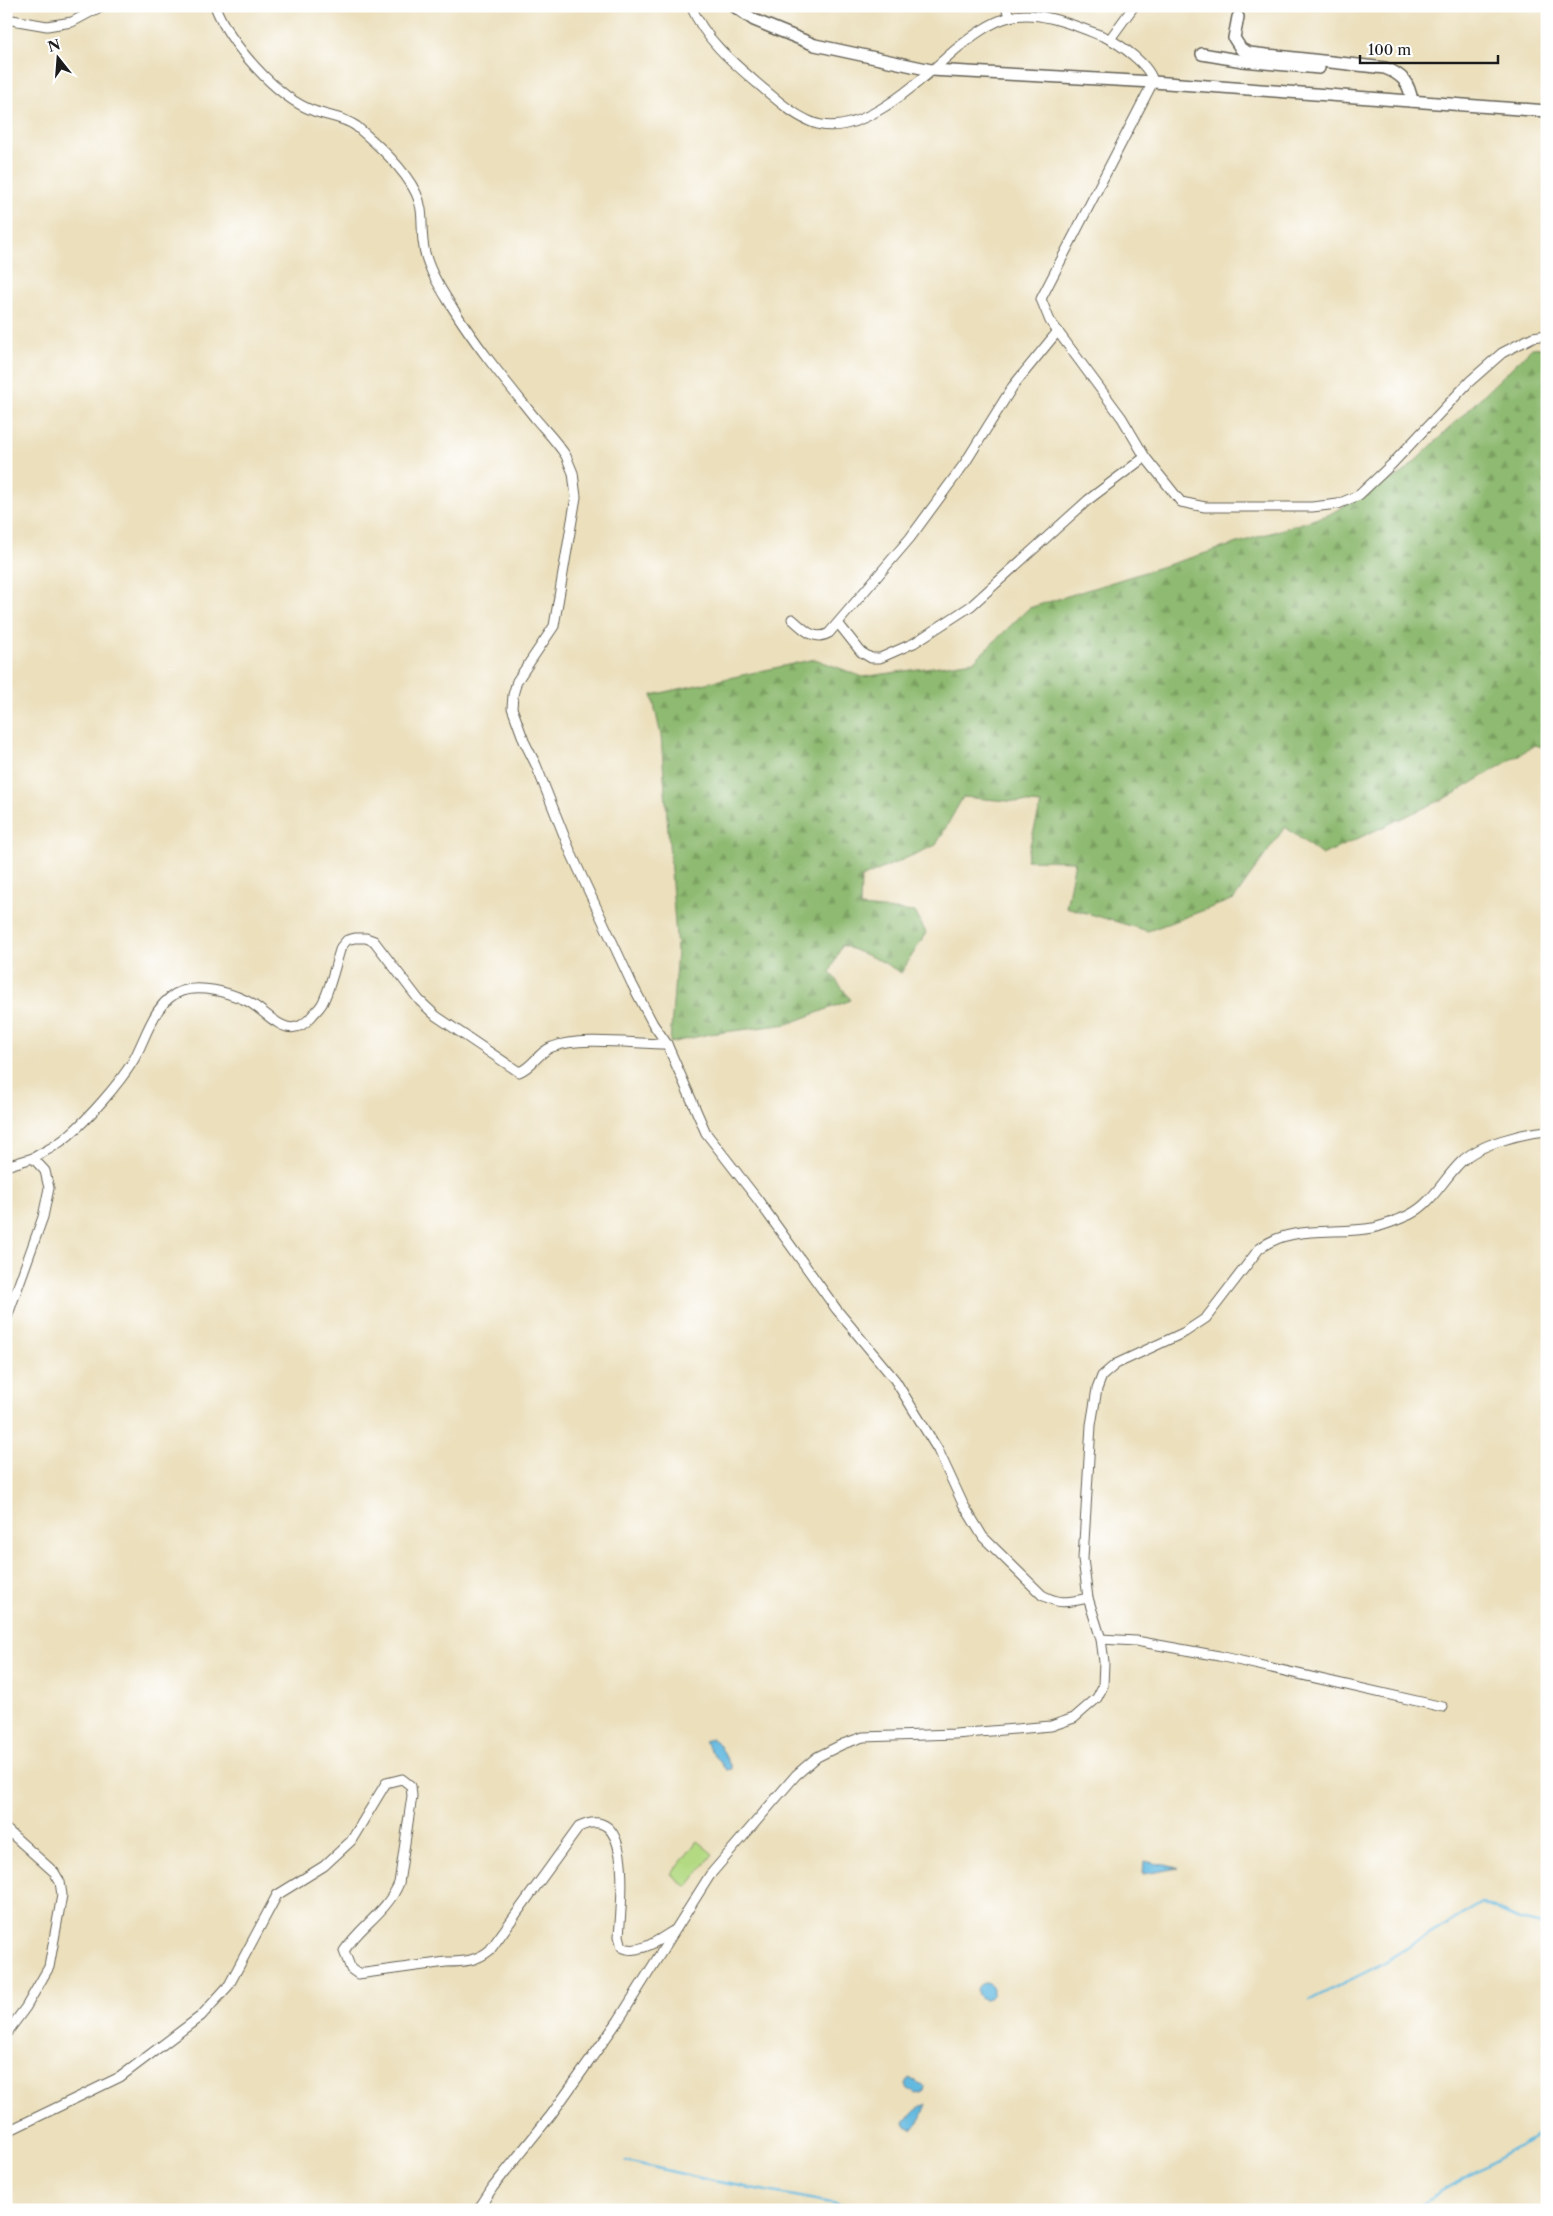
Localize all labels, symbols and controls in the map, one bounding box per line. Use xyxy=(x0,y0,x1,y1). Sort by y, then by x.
north arrow xyxy=(32,32,82,82)
scale bar xyxy=(1360,32,1498,64)
text: N xyxy=(46,35,63,56)
text: 100 m xyxy=(1368,40,1411,59)

